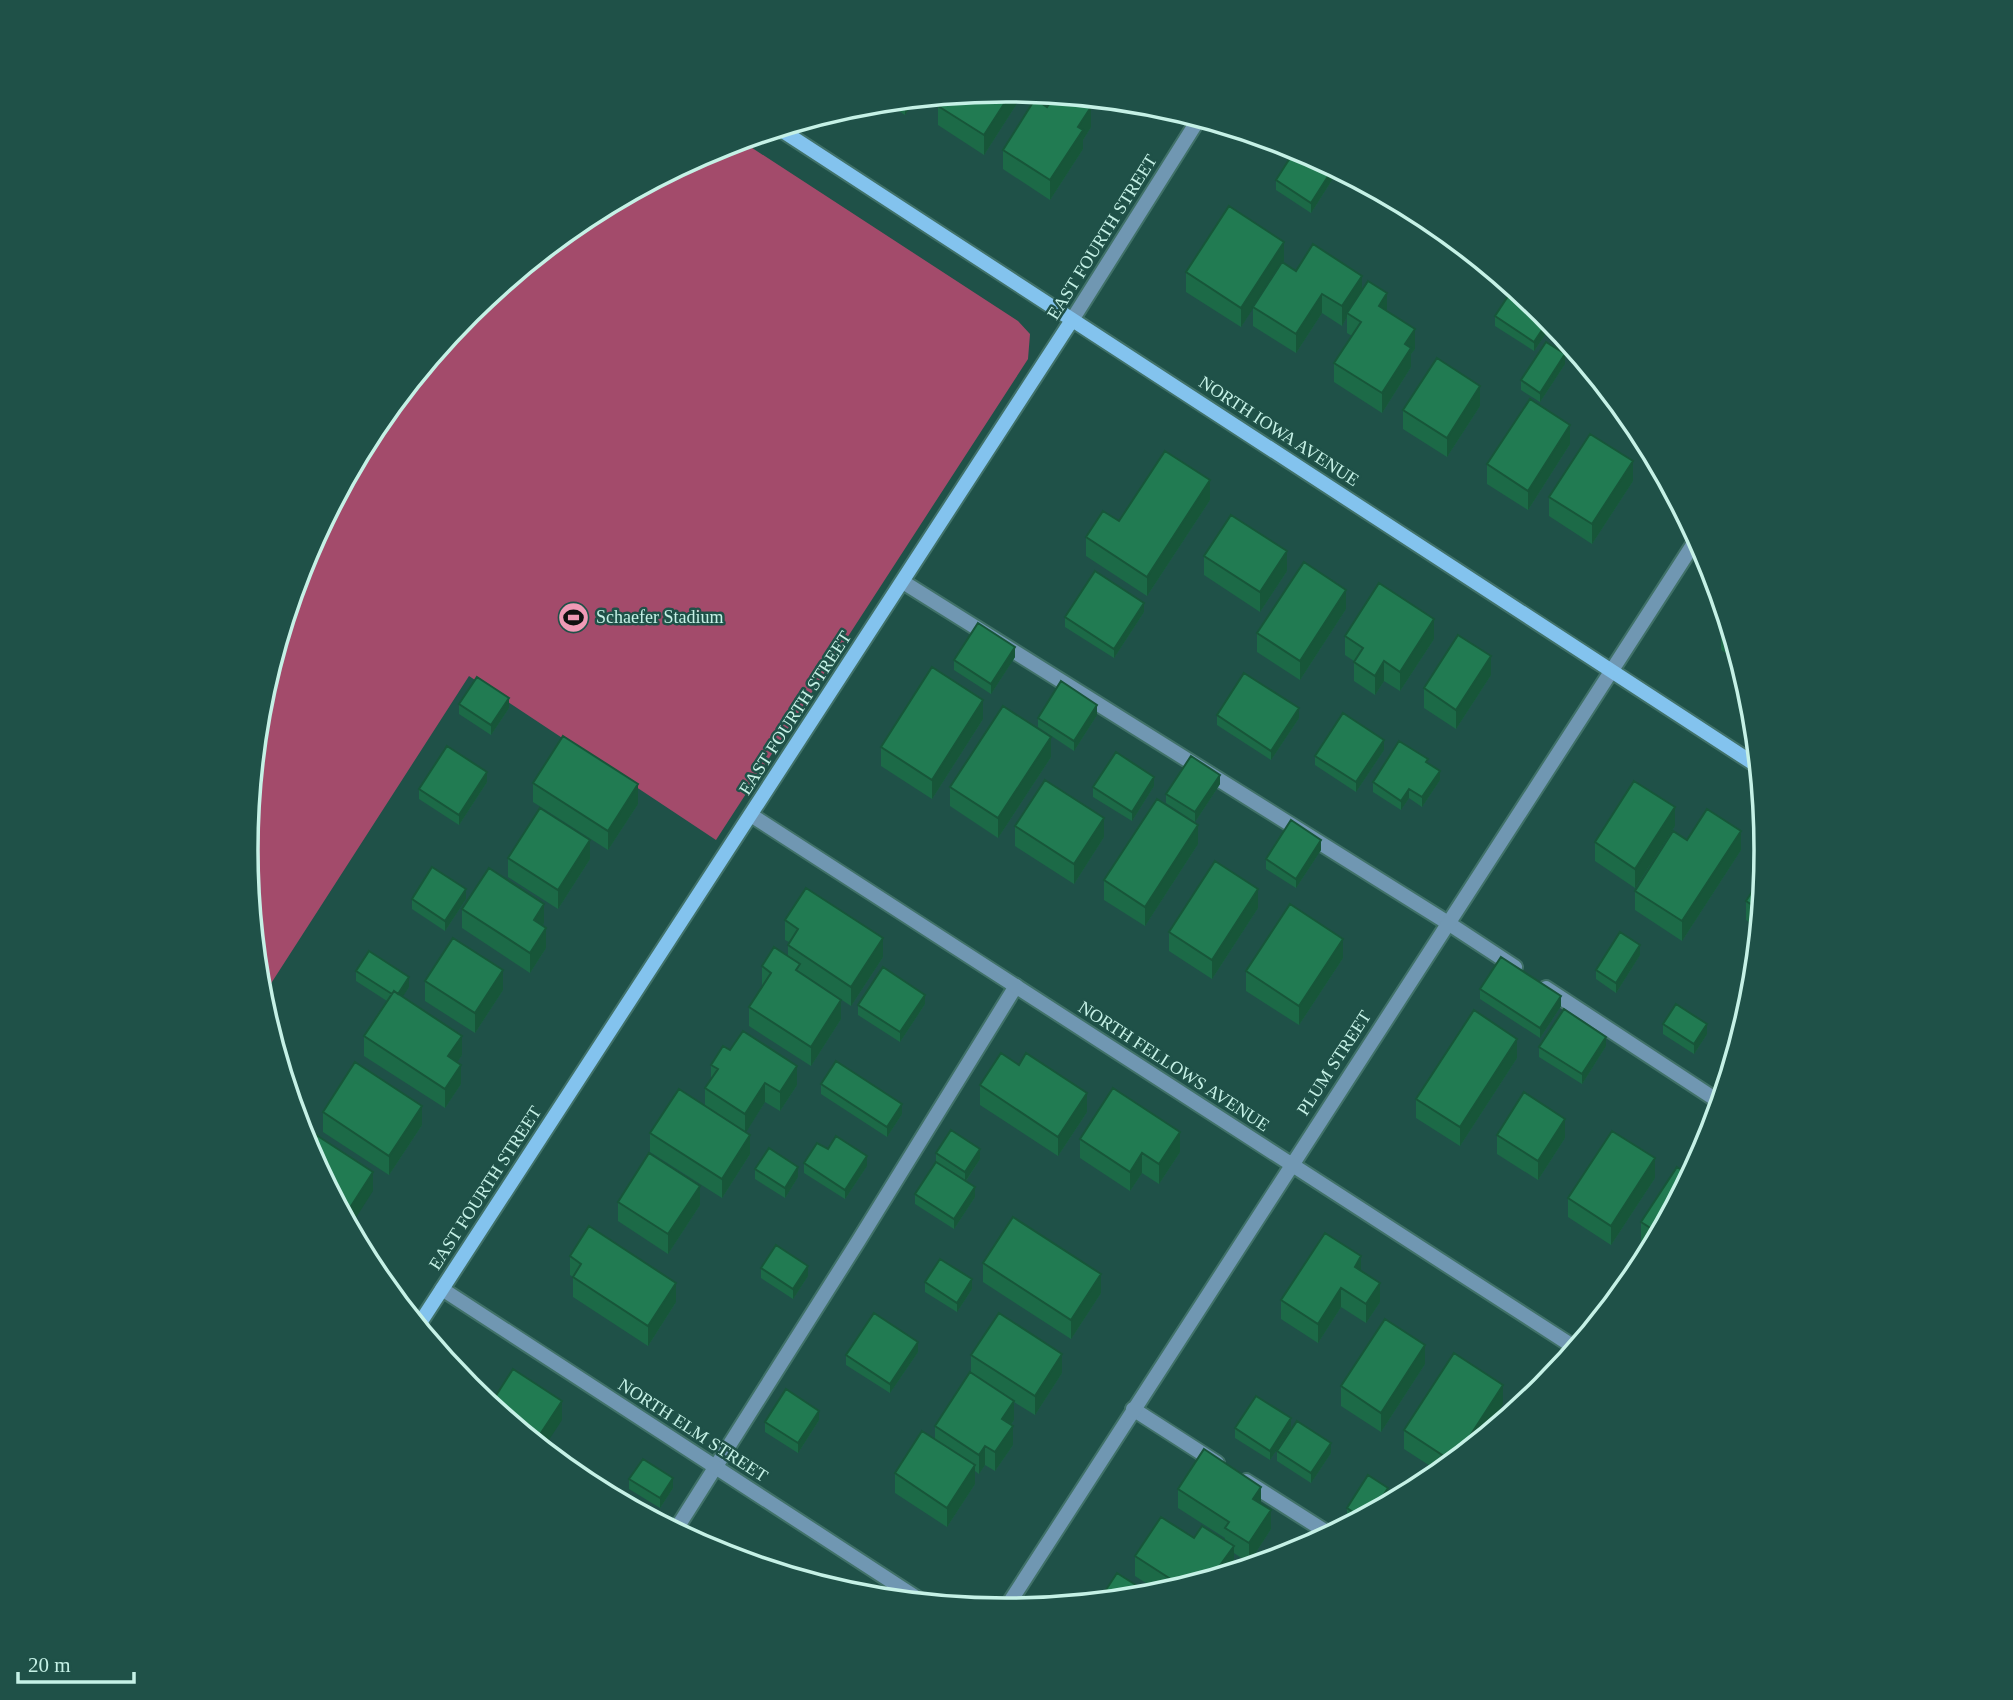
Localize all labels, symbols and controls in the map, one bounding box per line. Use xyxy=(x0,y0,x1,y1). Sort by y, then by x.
street label: EAST FOURTH STREET xyxy=(1043,151,1161,323)
street label: NORTH IOWA AVENUE xyxy=(1195,372,1363,490)
sports icon: Schaefer Stadium xyxy=(556,600,590,634)
place label: Schaefer Stadium xyxy=(596,607,723,627)
street label: EAST FOURTH STREET xyxy=(735,628,855,798)
street label: NORTH FELLOWS AVENUE xyxy=(1075,997,1273,1135)
street label: PLUM STREET xyxy=(1293,1007,1375,1119)
street label: EAST FOURTH STREET xyxy=(425,1103,545,1273)
street label: NORTH ELM STREET xyxy=(615,1374,771,1486)
scale bar xyxy=(18,1640,133,1684)
text: 20 m xyxy=(28,1653,71,1677)

